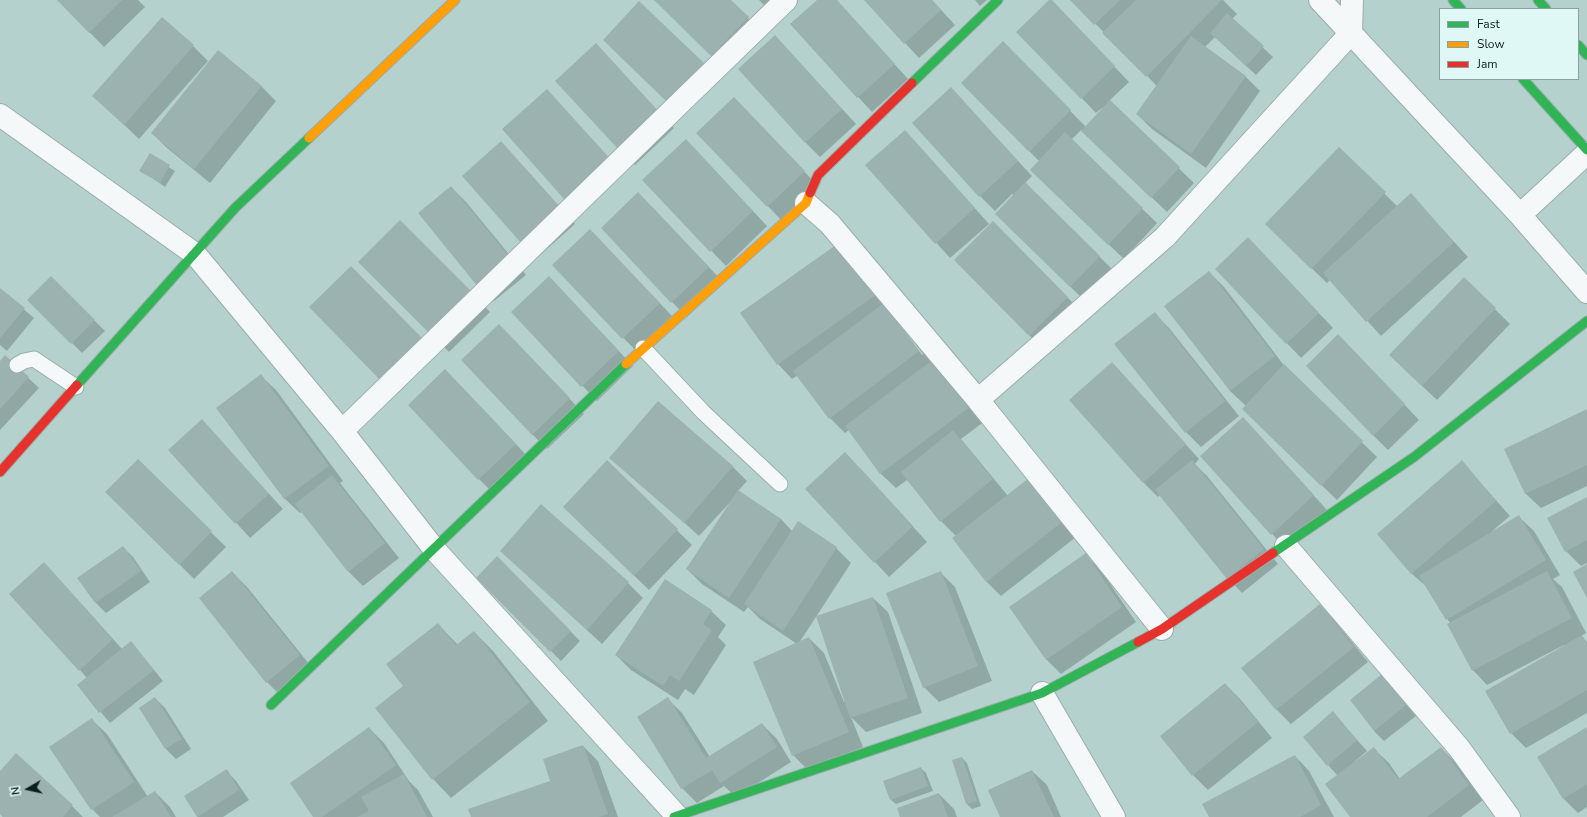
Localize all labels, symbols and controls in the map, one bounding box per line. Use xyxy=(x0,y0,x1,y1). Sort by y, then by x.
legend xyxy=(1439,8,1579,80)
text: Fast xyxy=(1477,16,1500,32)
text: Slow xyxy=(1477,36,1505,52)
text: Jam xyxy=(1477,56,1498,72)
north arrow xyxy=(8,769,48,809)
text: N xyxy=(8,786,24,796)

